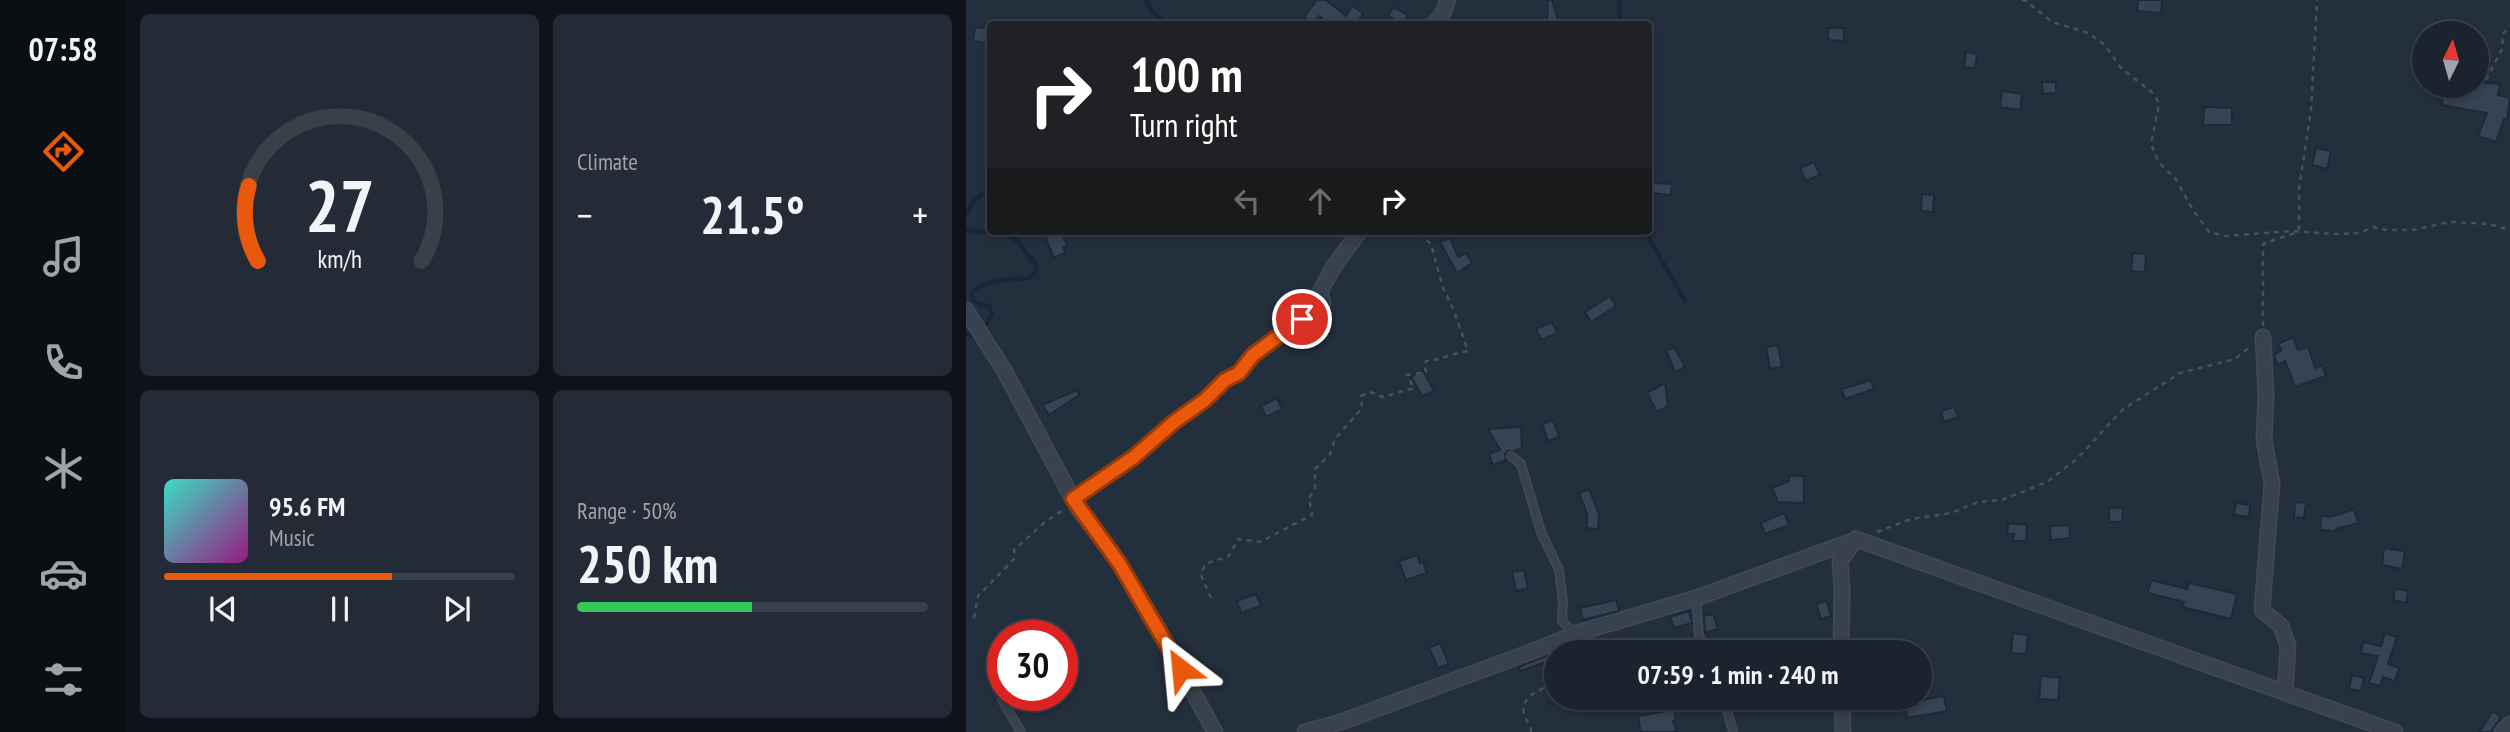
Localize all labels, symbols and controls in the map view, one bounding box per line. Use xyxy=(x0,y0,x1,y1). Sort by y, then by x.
north arrow xyxy=(2412,21,2488,98)
map controls xyxy=(2412,21,2489,98)
text: 07:58 xyxy=(28,28,98,70)
text: 100 m xyxy=(1130,42,1243,106)
icon: right xyxy=(1015,49,1106,140)
text: Turn right xyxy=(1130,104,1238,146)
icon: directions xyxy=(39,127,88,176)
text: Climate xyxy=(577,147,638,176)
text: 27 xyxy=(305,157,374,251)
text: 21.5° xyxy=(700,181,805,248)
icon: left xyxy=(1228,182,1266,220)
icon: ahead xyxy=(1301,182,1339,220)
icon: right xyxy=(1374,182,1412,220)
text: − xyxy=(577,190,593,239)
text: + xyxy=(912,190,928,239)
icon: music xyxy=(39,232,88,281)
text: km/h xyxy=(317,243,362,275)
pin xyxy=(1272,289,1332,349)
icon: arrive xyxy=(1283,300,1321,338)
icon: phone xyxy=(39,338,88,387)
icon: climate xyxy=(39,444,88,493)
text: 95.6 FM xyxy=(269,490,345,523)
text: Range · 50% xyxy=(577,496,677,525)
text: Music xyxy=(269,523,315,552)
text: 250 km xyxy=(577,530,718,597)
icon: car xyxy=(39,549,88,598)
icon: previous xyxy=(204,590,242,628)
icon: pause xyxy=(321,590,359,628)
icon: next xyxy=(438,590,476,628)
speed limit sign: 30 xyxy=(987,620,1078,711)
position arrow xyxy=(1144,632,1218,706)
icon: filters xyxy=(39,655,88,704)
text: 07:59 · 1 min · 240 m xyxy=(1638,658,1838,691)

